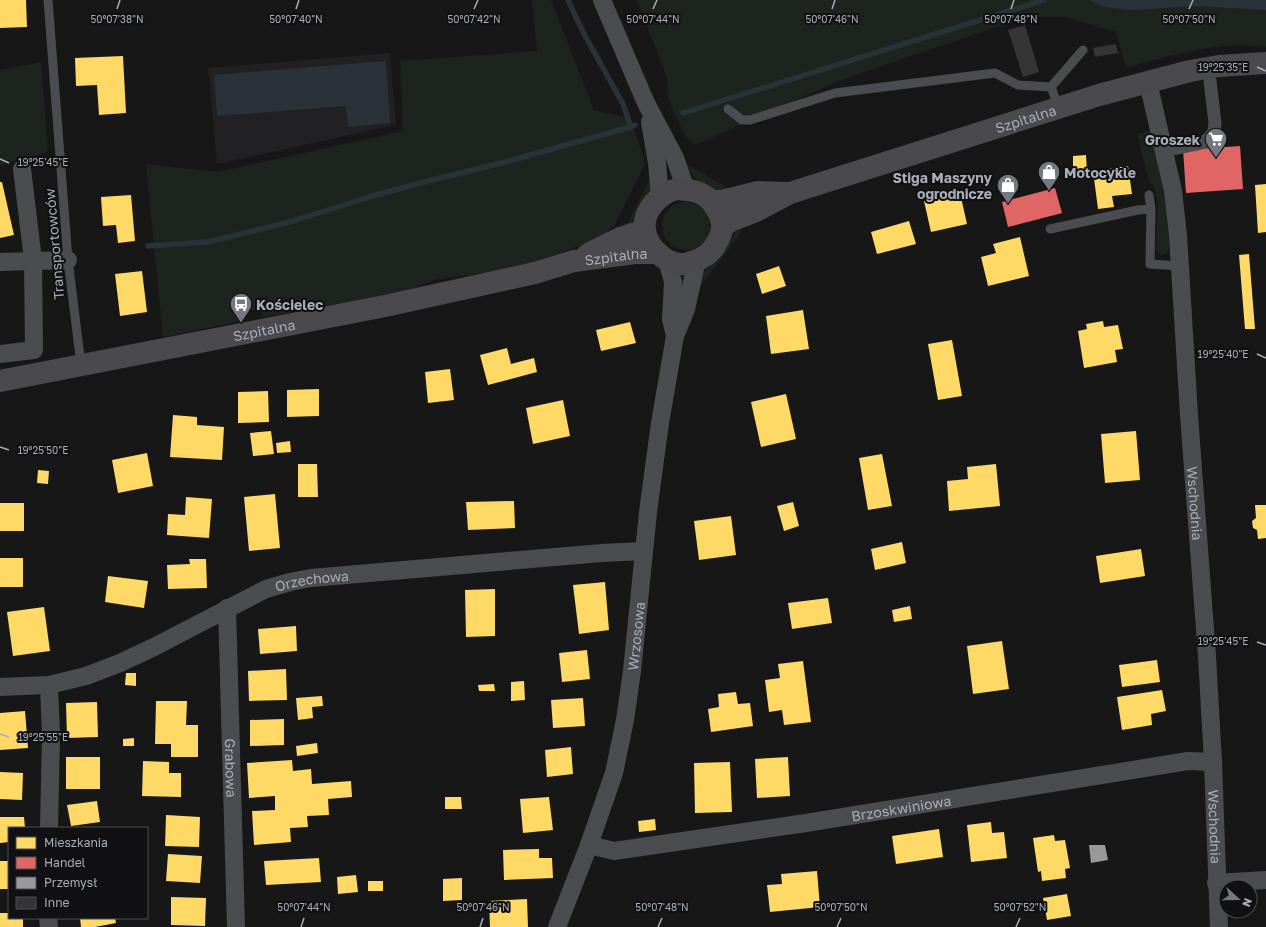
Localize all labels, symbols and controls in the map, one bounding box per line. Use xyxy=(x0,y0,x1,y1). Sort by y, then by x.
text: 50°07'38"N xyxy=(90,13,144,25)
text: 50°07'40"N xyxy=(269,13,323,25)
text: 50°07'42"N xyxy=(448,13,501,25)
text: 50°07'44"N xyxy=(626,13,680,25)
text: 50°07'46"N xyxy=(805,13,859,25)
text: 50°07'48"N xyxy=(984,13,1038,25)
text: 50°07'50"N xyxy=(1162,13,1216,25)
text: 19°25'35"E xyxy=(1198,61,1248,73)
street label: Szpitalna xyxy=(993,101,1058,136)
supermarket icon: Groszek xyxy=(1203,126,1229,159)
place label: Groszek xyxy=(1145,131,1200,148)
text: 19°25'45"E xyxy=(18,156,68,168)
shop icon: Motocykle xyxy=(1036,159,1062,192)
place label: Motocykle xyxy=(1064,164,1136,181)
place label: Stiga Maszyny ogrodnicze xyxy=(892,169,993,202)
shop icon: Stiga Maszyny ogrodnicze xyxy=(995,172,1021,205)
street label: Transportowców xyxy=(41,188,67,300)
street label: Szpitalna xyxy=(584,245,647,268)
bus stop icon: Kościelec xyxy=(228,291,254,324)
place label: Kościelec xyxy=(256,296,323,313)
street label: Szpitalna xyxy=(232,315,297,344)
text: 19°25'40"E xyxy=(1198,348,1248,360)
text: 19°25'50"E xyxy=(18,444,68,456)
street label: Wschodnia xyxy=(1184,466,1207,541)
street label: Orzechowa xyxy=(273,566,349,595)
street label: Wrzosowa xyxy=(624,601,647,671)
text: 19°25'45"E xyxy=(1198,635,1248,647)
text: 19°25'55"E xyxy=(18,731,68,743)
street label: Grabowa xyxy=(222,738,241,798)
street label: Wschodnia xyxy=(1206,789,1225,864)
street label: Brzoskwiniowa xyxy=(850,791,952,824)
legend xyxy=(8,827,148,919)
text: Mieszkania xyxy=(44,835,108,850)
text: Handel xyxy=(44,855,86,870)
text: Przemysł xyxy=(44,875,97,890)
north arrow xyxy=(1218,879,1258,919)
text: Inne xyxy=(44,895,70,910)
text: N xyxy=(1240,897,1255,909)
text: 50°07'44"N xyxy=(277,901,331,913)
text: 50°07'46"N xyxy=(456,901,510,913)
text: 50°07'48"N xyxy=(635,901,689,913)
text: 50°07'50"N xyxy=(814,901,868,913)
text: 50°07'52"N xyxy=(994,901,1046,913)

